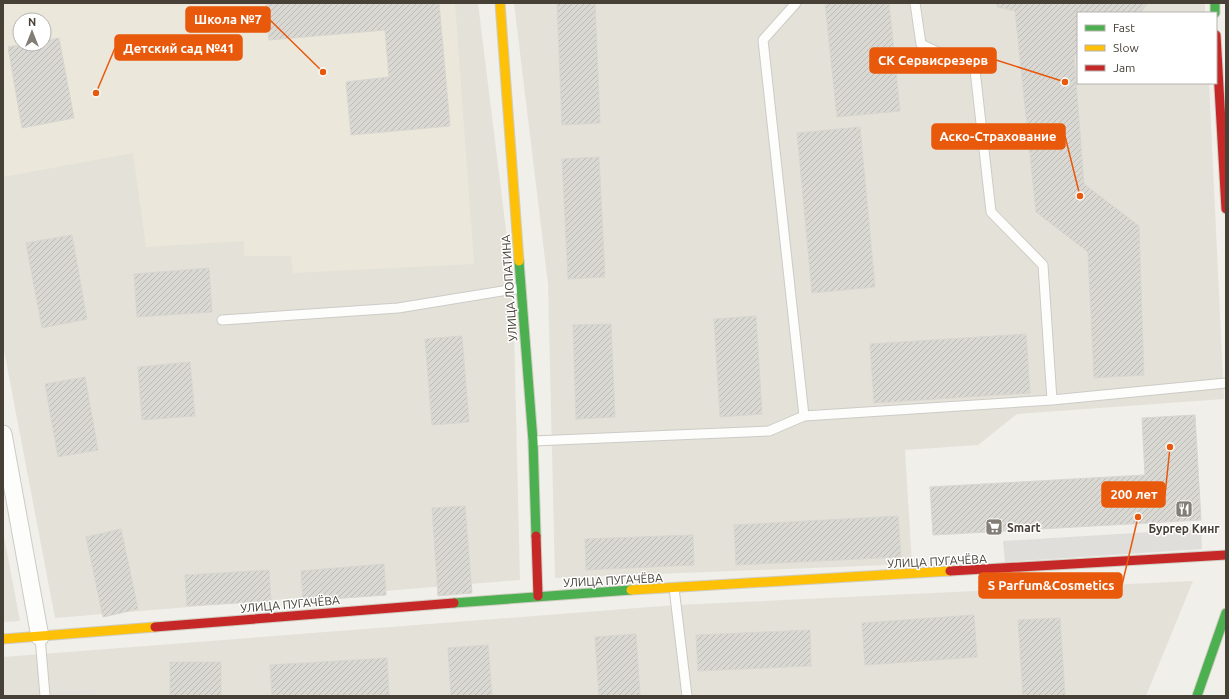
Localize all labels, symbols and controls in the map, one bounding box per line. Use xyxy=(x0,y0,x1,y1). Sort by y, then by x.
callout: Школа №7 xyxy=(186,7,270,32)
north arrow xyxy=(12,12,52,52)
text: Школа №7 xyxy=(194,12,262,26)
legend xyxy=(1077,12,1217,84)
text: N xyxy=(28,16,36,28)
text: Fast xyxy=(1113,21,1135,34)
callout: Детский сад №41 xyxy=(115,35,242,60)
text: Детский сад №41 xyxy=(123,41,235,55)
text: Slow xyxy=(1113,41,1139,54)
callout: СК Сервисрезерв xyxy=(870,48,996,73)
text: СК Сервисрезерв xyxy=(878,53,988,67)
text: Jam xyxy=(1113,61,1135,74)
callout: Аско-Страхование xyxy=(932,124,1065,149)
text: Аско-Страхование xyxy=(939,129,1057,143)
street label: УЛИЦА ЛОПАТИНА xyxy=(499,234,519,342)
callout: 200 лет xyxy=(1102,482,1165,507)
text: 200 лет xyxy=(1110,487,1158,501)
restaurant icon: Бургер Кинг xyxy=(1174,499,1194,519)
supermarket icon: Smart xyxy=(984,517,1004,537)
place label: Smart xyxy=(1007,521,1041,534)
place label: Бургер Кинг xyxy=(1148,522,1220,535)
street label: УЛИЦА ПУГАЧЁВА xyxy=(887,552,987,570)
street label: УЛИЦА ПУГАЧЁВА xyxy=(563,571,663,589)
callout: S Parfum&Cosmetics xyxy=(979,573,1122,598)
text: S Parfum&Cosmetics xyxy=(988,578,1114,592)
street label: УЛИЦА ПУГАЧЁВА xyxy=(240,593,340,615)

